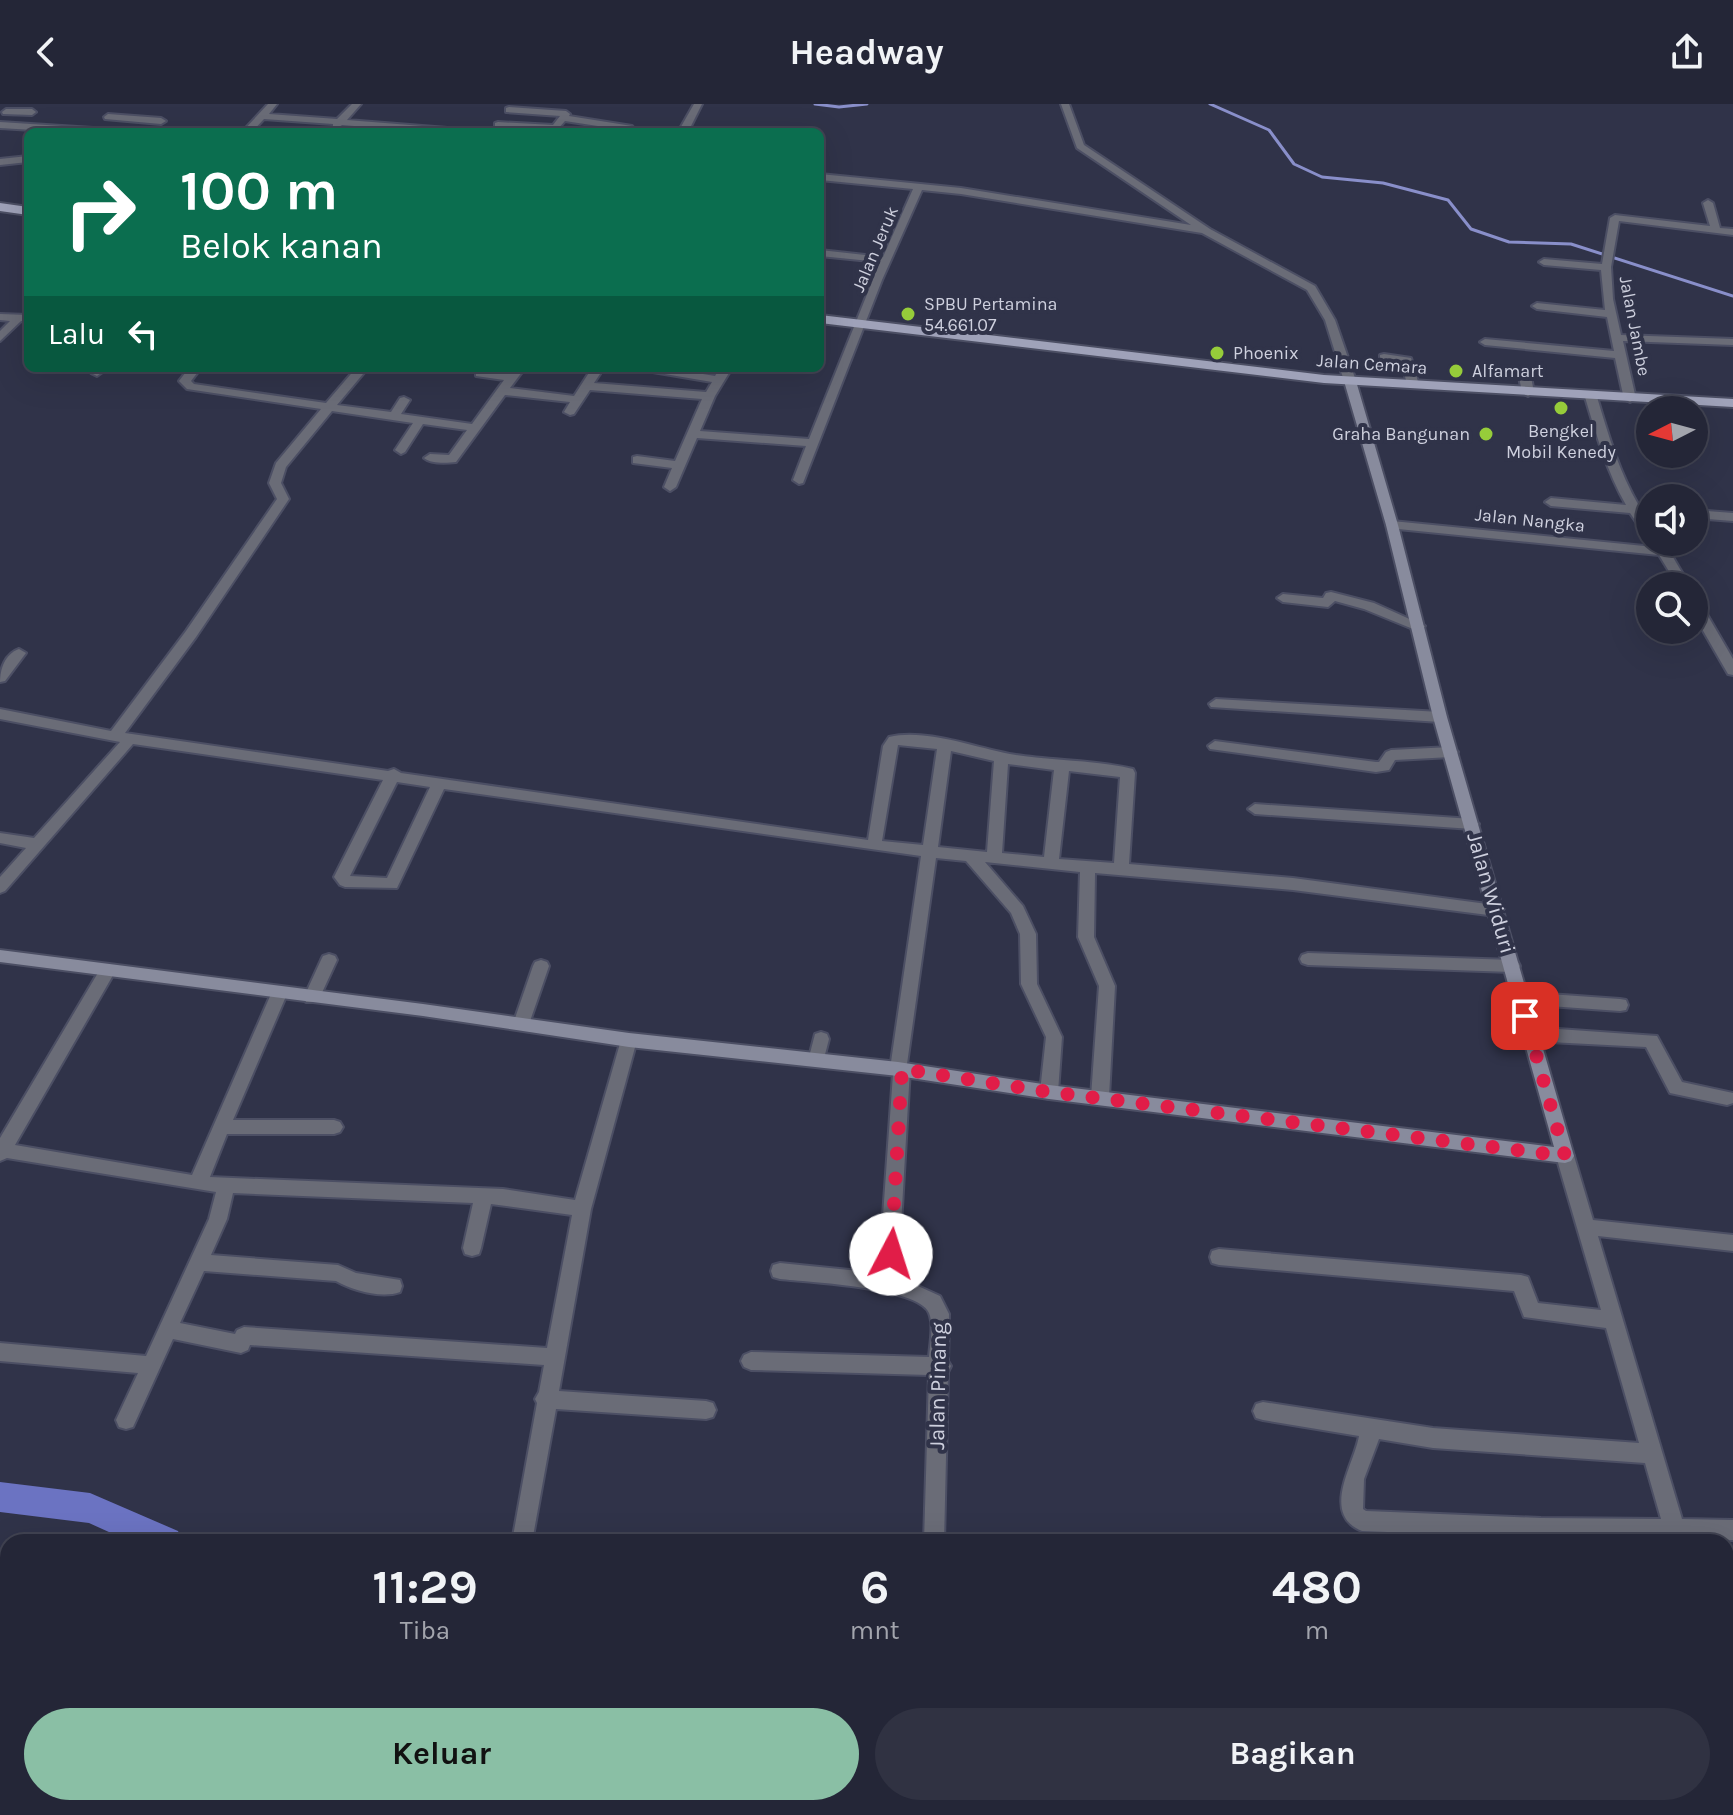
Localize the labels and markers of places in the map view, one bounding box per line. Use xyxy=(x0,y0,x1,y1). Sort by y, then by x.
place label: SPBU Pertamina 54.661.07 xyxy=(924,293,1057,336)
marker: SPBU Pertamina 54.661.07 xyxy=(899,305,917,323)
place label: Phoenix xyxy=(1233,342,1298,364)
marker: Phoenix xyxy=(1208,344,1226,362)
place label: Alfamart xyxy=(1472,360,1544,382)
marker: Alfamart xyxy=(1447,362,1465,380)
marker: Bengkel Mobil Kenedy xyxy=(1552,399,1570,417)
place label: Bengkel Mobil Kenedy xyxy=(1506,420,1616,463)
place label: Graha Bangunan xyxy=(1332,423,1470,445)
marker: Graha Bangunan xyxy=(1477,425,1495,443)
pin xyxy=(1491,982,1559,1050)

